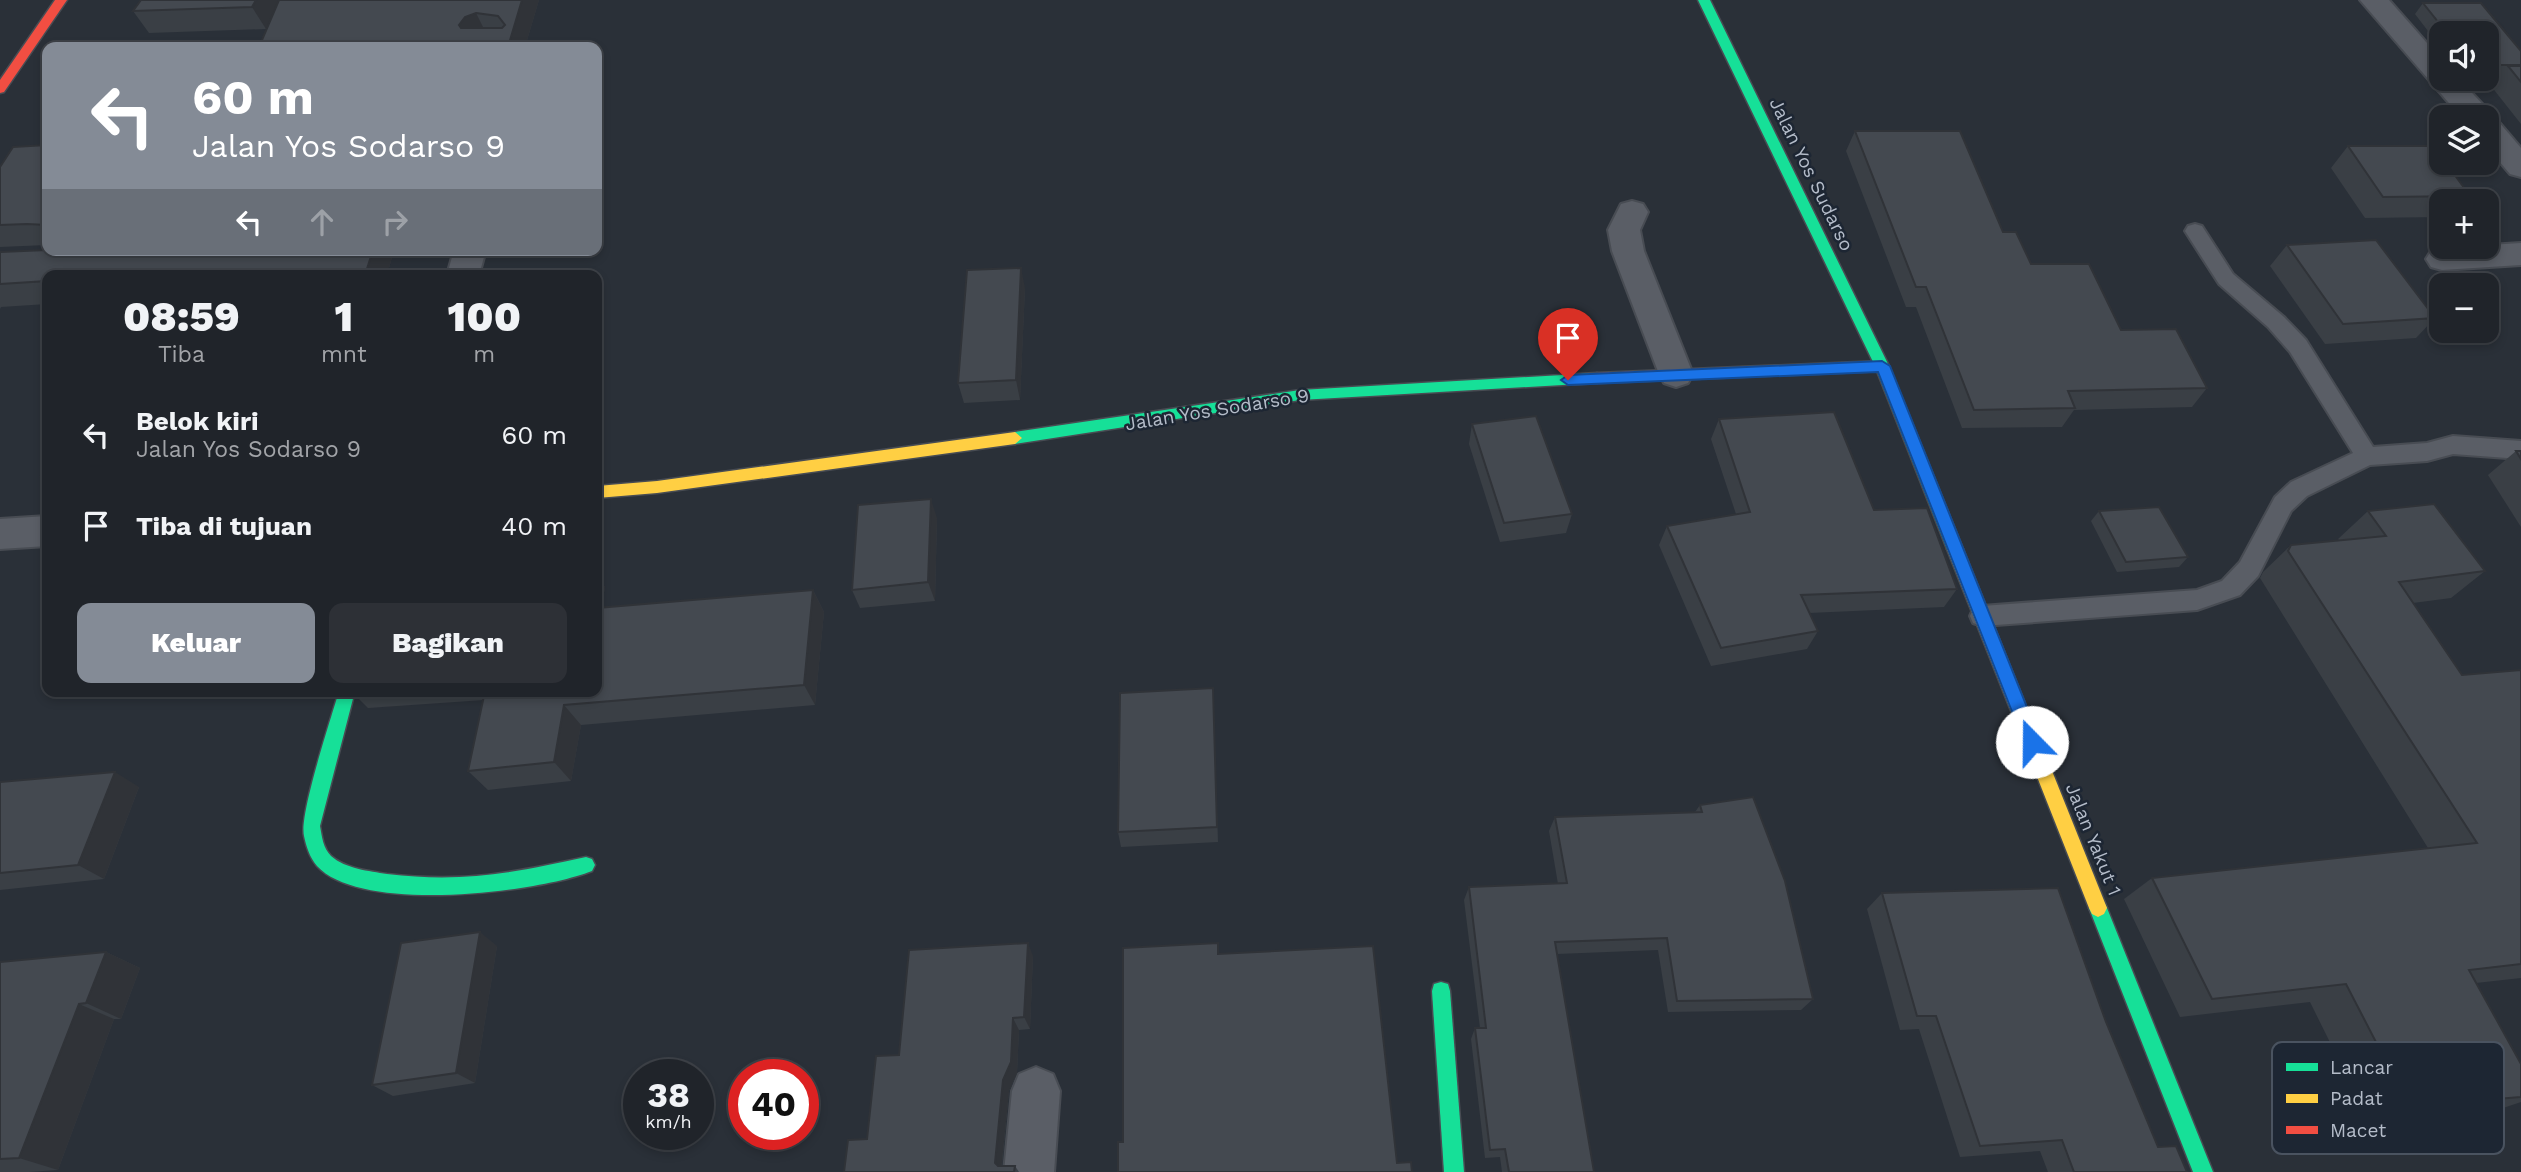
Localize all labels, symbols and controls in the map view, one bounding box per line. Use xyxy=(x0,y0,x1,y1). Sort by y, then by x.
map controls xyxy=(2429,21,2499,343)
button: sound xyxy=(2429,21,2499,91)
text: 60 m xyxy=(192,68,314,126)
icon: left xyxy=(77,70,168,161)
street label: Jalan Yos Sudarso xyxy=(1764,94,1859,255)
button: layers xyxy=(2429,105,2499,175)
text: Jalan Yos Sodarso 9 xyxy=(192,127,505,165)
button: + xyxy=(2429,189,2499,259)
icon: left xyxy=(230,203,268,241)
icon: ahead xyxy=(303,203,341,241)
icon: right xyxy=(376,203,414,241)
button: − xyxy=(2429,273,2499,343)
text: 08:59 xyxy=(123,292,240,341)
text: 1 xyxy=(334,292,353,341)
text: 100 xyxy=(448,292,521,341)
pin xyxy=(1538,308,1598,380)
icon: arrive xyxy=(1549,319,1587,357)
text: Tiba xyxy=(158,341,205,368)
text: mnt xyxy=(321,341,367,368)
text: m xyxy=(473,341,495,368)
street label: Jalan Yos Sodarso 9 xyxy=(1124,384,1311,435)
text: Belok kiri xyxy=(136,406,259,436)
icon: left xyxy=(77,416,115,454)
text: 60 m xyxy=(501,420,567,450)
text: Jalan Yos Sodarso 9 xyxy=(136,436,361,463)
icon: arrive xyxy=(77,507,115,545)
text: Tiba di tujuan xyxy=(136,511,312,541)
text: 40 m xyxy=(501,511,567,541)
button: Keluar xyxy=(77,603,315,683)
button: Bagikan xyxy=(329,603,567,683)
position arrow xyxy=(1995,705,2069,779)
street label: Jalan Yakut 1 xyxy=(2061,780,2127,899)
legend xyxy=(2272,1042,2504,1154)
text: Lancar xyxy=(2330,1056,2393,1079)
speed limit sign: 40 xyxy=(728,1059,819,1150)
text: 38 xyxy=(647,1074,690,1116)
text: Padat xyxy=(2330,1087,2383,1110)
text: km/h xyxy=(645,1111,692,1132)
text: Macet xyxy=(2330,1119,2386,1142)

